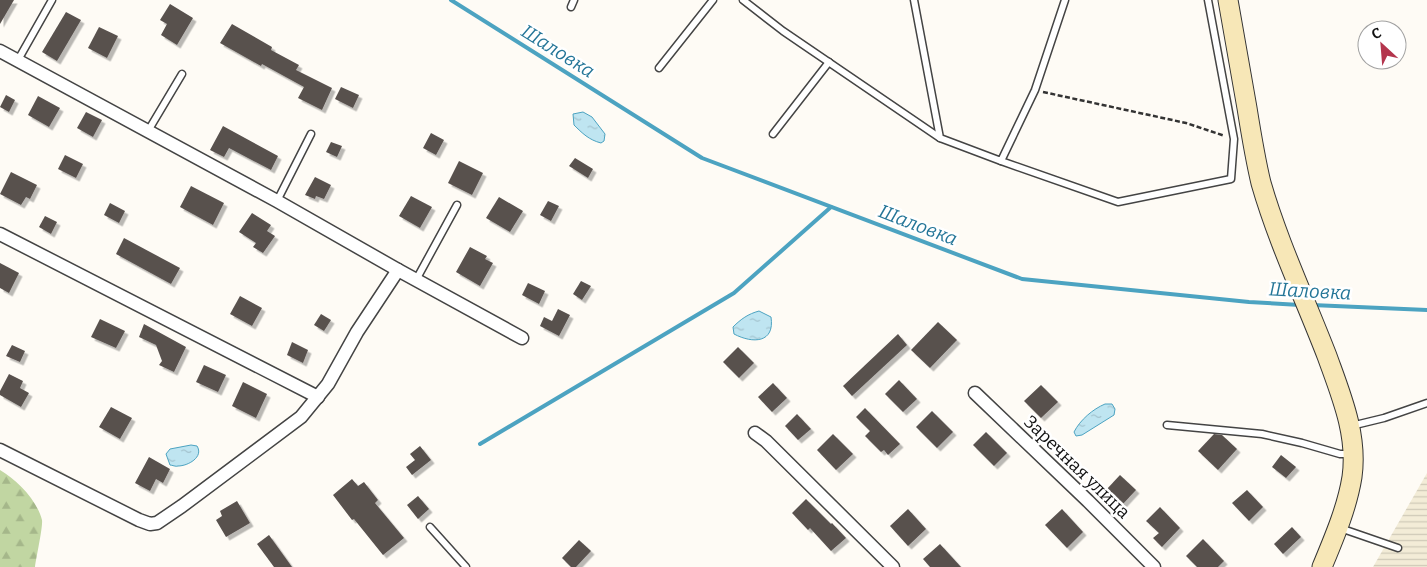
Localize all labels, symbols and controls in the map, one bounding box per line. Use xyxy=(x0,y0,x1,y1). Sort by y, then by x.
water label: Шаловка xyxy=(517,19,599,83)
north arrow xyxy=(1357,20,1407,70)
text: С xyxy=(1369,24,1384,43)
water label: Шаловка xyxy=(875,200,961,250)
water label: Шаловка xyxy=(1268,277,1352,305)
street label: Заречная улица xyxy=(1019,411,1135,523)

